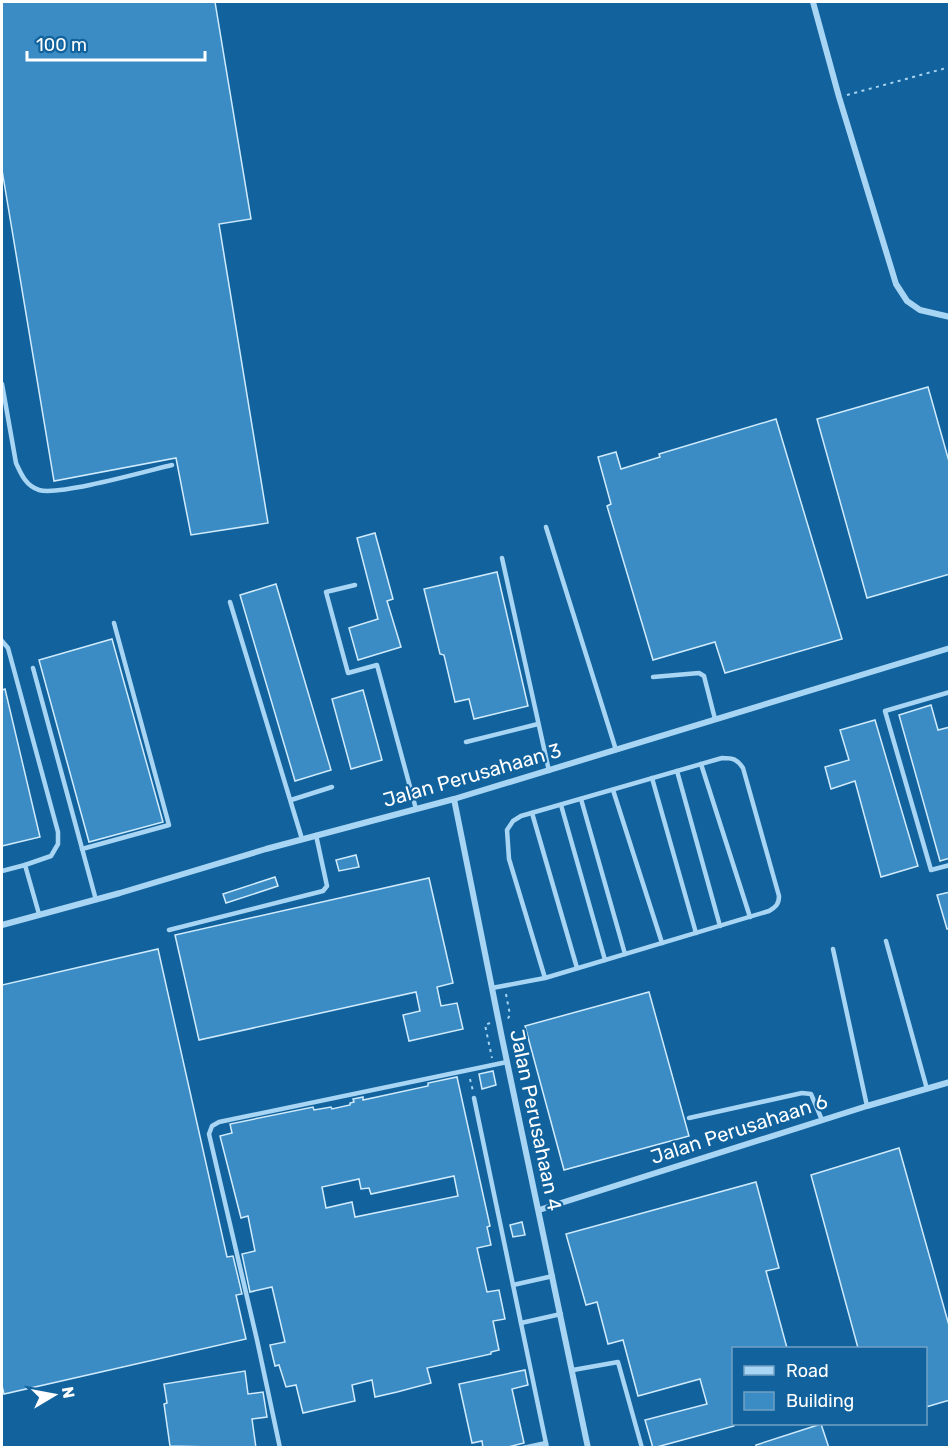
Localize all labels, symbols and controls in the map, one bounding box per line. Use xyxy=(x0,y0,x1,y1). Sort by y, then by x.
scale bar xyxy=(27,24,206,62)
text: 100 m xyxy=(36,34,87,56)
street label: Jalan Perusahaan 3 xyxy=(380,738,564,812)
street label: Jalan Perusahaan 4 xyxy=(505,1027,567,1213)
street label: Jalan Perusahaan 6 xyxy=(647,1089,831,1169)
legend xyxy=(732,1347,927,1425)
text: Road xyxy=(786,1360,829,1382)
north arrow xyxy=(24,1365,84,1425)
text: N xyxy=(58,1385,79,1400)
text: Building xyxy=(786,1390,854,1412)

